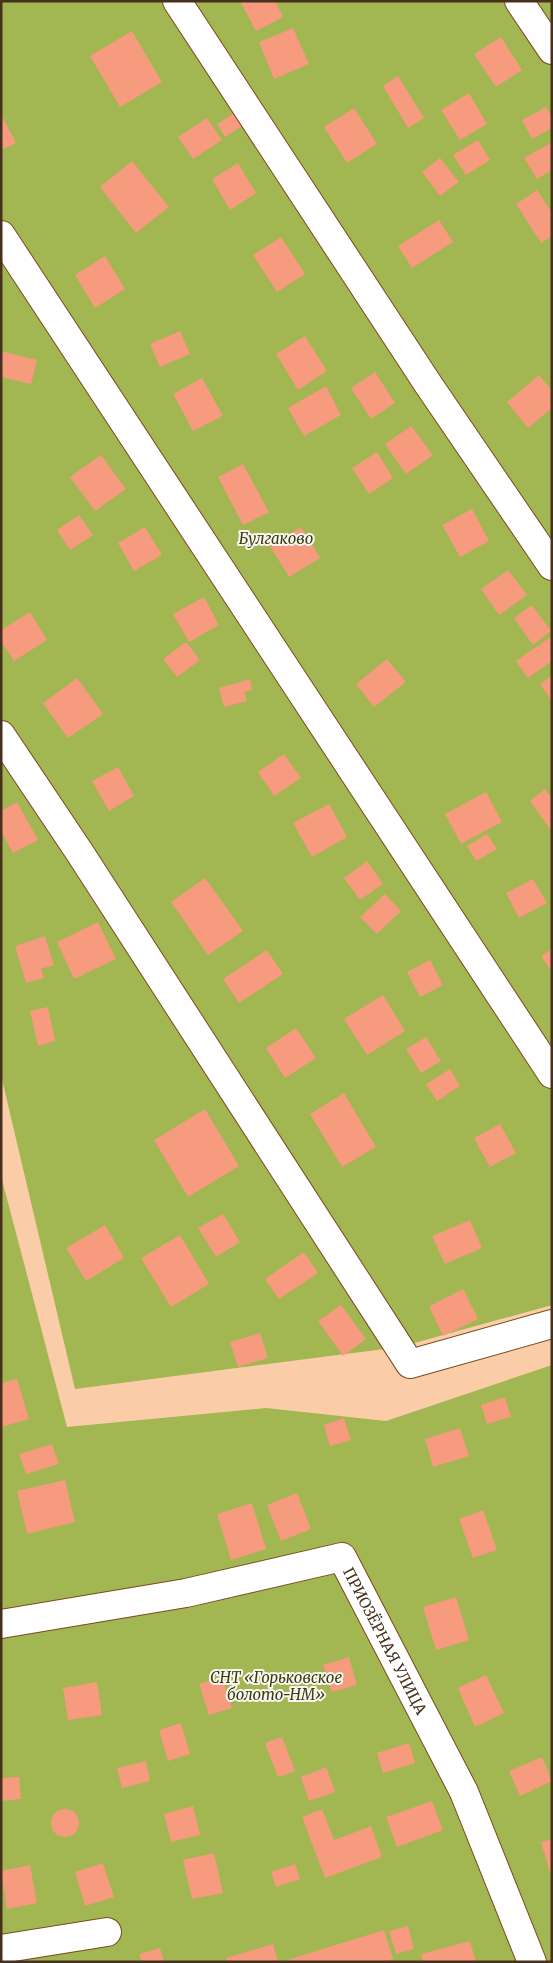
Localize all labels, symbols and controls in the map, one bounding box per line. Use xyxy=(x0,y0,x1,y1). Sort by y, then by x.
park label: Булгаково xyxy=(239,529,313,548)
street label: ПРИОЗЁРНАЯ УЛИЦА xyxy=(339,1564,432,1718)
park label: СНТ «Горьковское болото-НМ» xyxy=(210,1668,342,1704)

